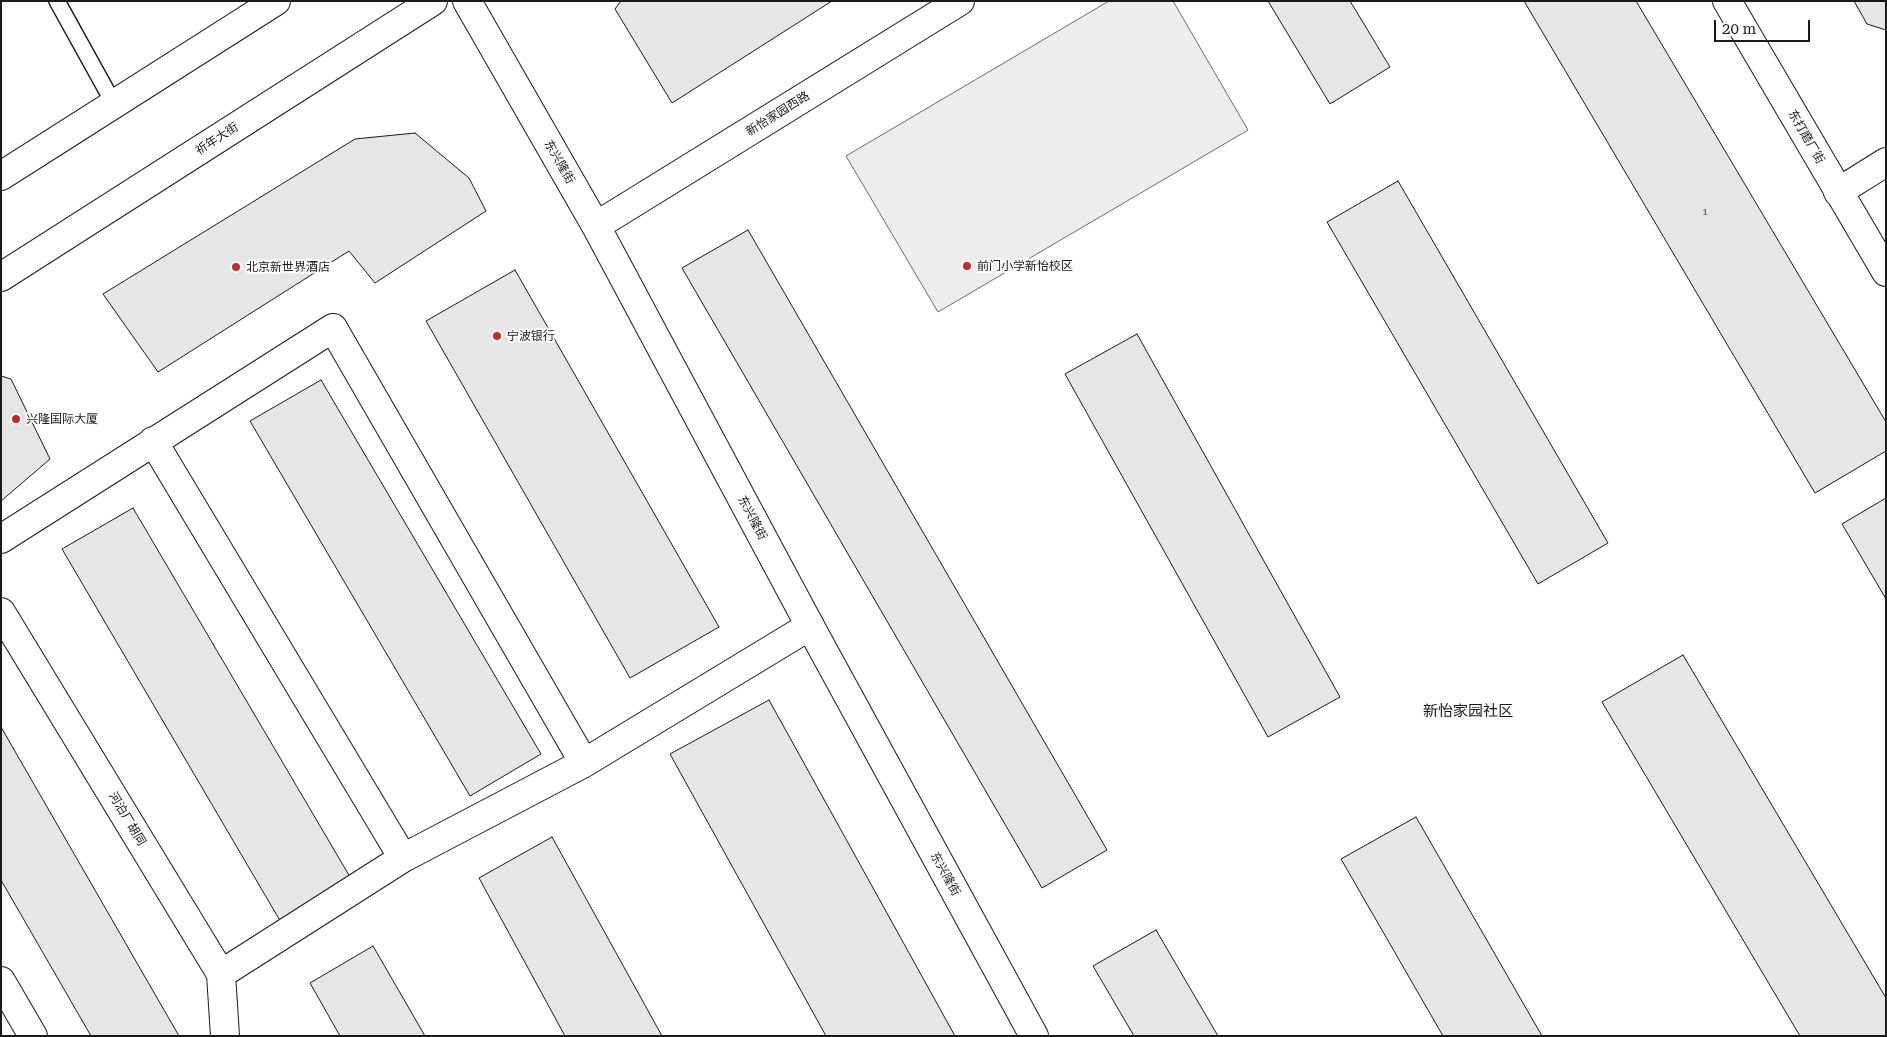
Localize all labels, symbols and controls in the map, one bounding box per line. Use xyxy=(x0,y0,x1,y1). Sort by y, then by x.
scale bar xyxy=(1717,10,1813,42)
text: 20 m xyxy=(1722,20,1756,38)
street label: 新怡家园西路 xyxy=(744,89,812,139)
street label: 东打磨厂街 xyxy=(1785,107,1827,167)
street label: 祈年大街 xyxy=(193,120,241,158)
street label: 东兴隆街 xyxy=(541,138,577,186)
house number: 1 xyxy=(1702,206,1708,218)
place label: 前门小学新怡校区 xyxy=(977,259,1073,273)
place label: 北京新世界酒店 xyxy=(246,260,330,274)
marker: 前门小学新怡校区 xyxy=(961,260,973,272)
marker: 北京新世界酒店 xyxy=(230,261,242,273)
place label: 宁波银行 xyxy=(507,329,555,343)
marker: 宁波银行 xyxy=(491,330,503,342)
place label: 兴隆国际大厦 xyxy=(26,412,98,426)
marker: 兴隆国际大厦 xyxy=(10,413,22,425)
street label: 东兴隆街 xyxy=(734,493,770,543)
district label: 新怡家园社区 xyxy=(1423,703,1513,721)
street label: 河泊厂胡同 xyxy=(105,790,149,848)
street label: 东兴隆街 xyxy=(927,850,963,898)

